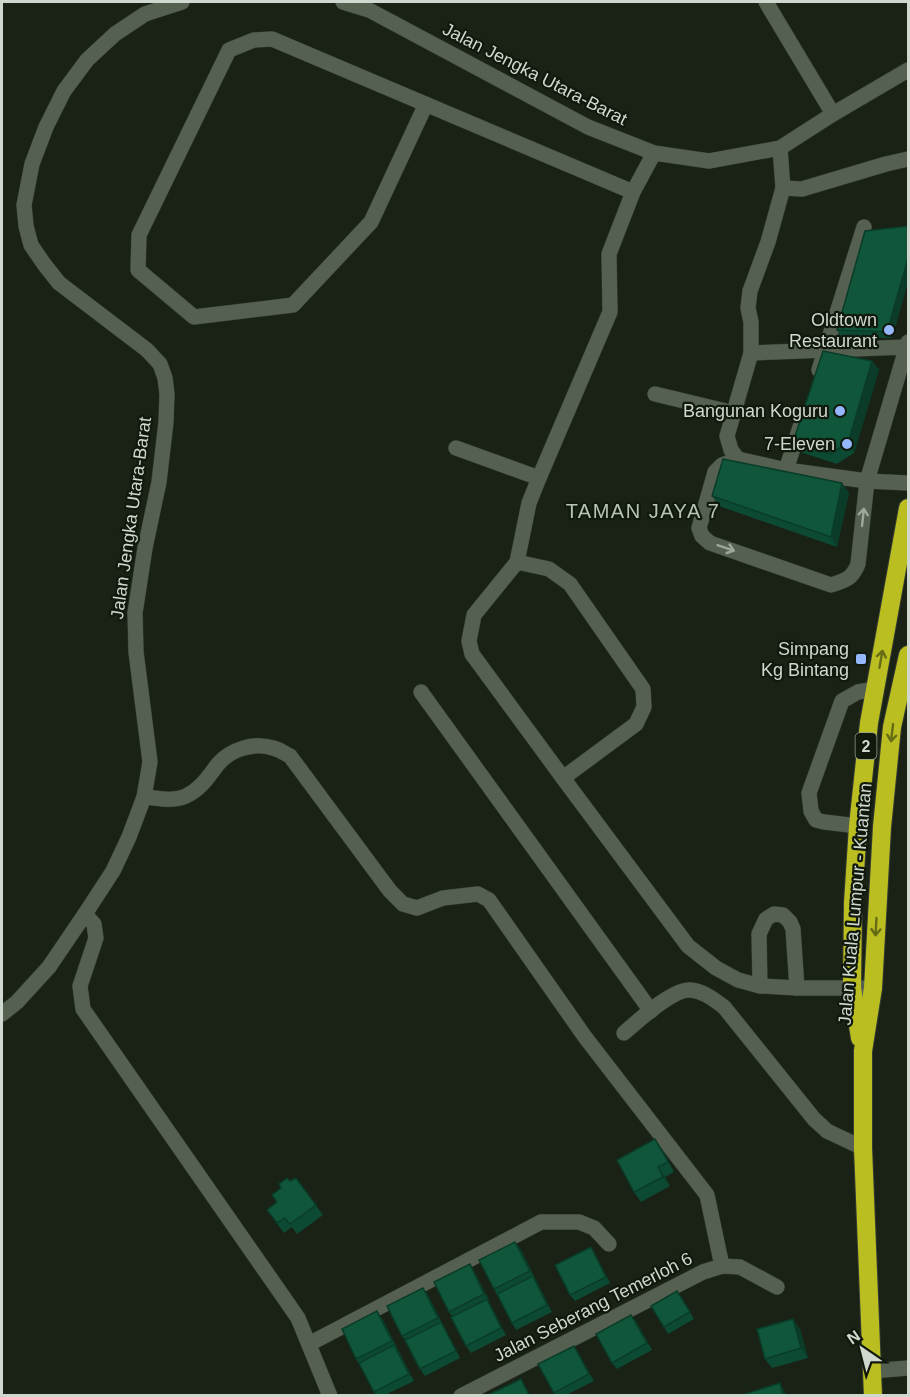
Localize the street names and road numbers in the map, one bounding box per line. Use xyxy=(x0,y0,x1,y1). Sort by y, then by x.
street label: Jalan Jengka Utara-Barat xyxy=(440,19,630,129)
street label: Jalan Jengka Utara-Barat xyxy=(107,416,155,620)
road number: 2 xyxy=(856,733,876,759)
street label: Jalan Kuala Lumpur - Kuantan xyxy=(834,782,876,1026)
street label: Jalan Seberang Temerloh 6 xyxy=(491,1248,695,1366)

